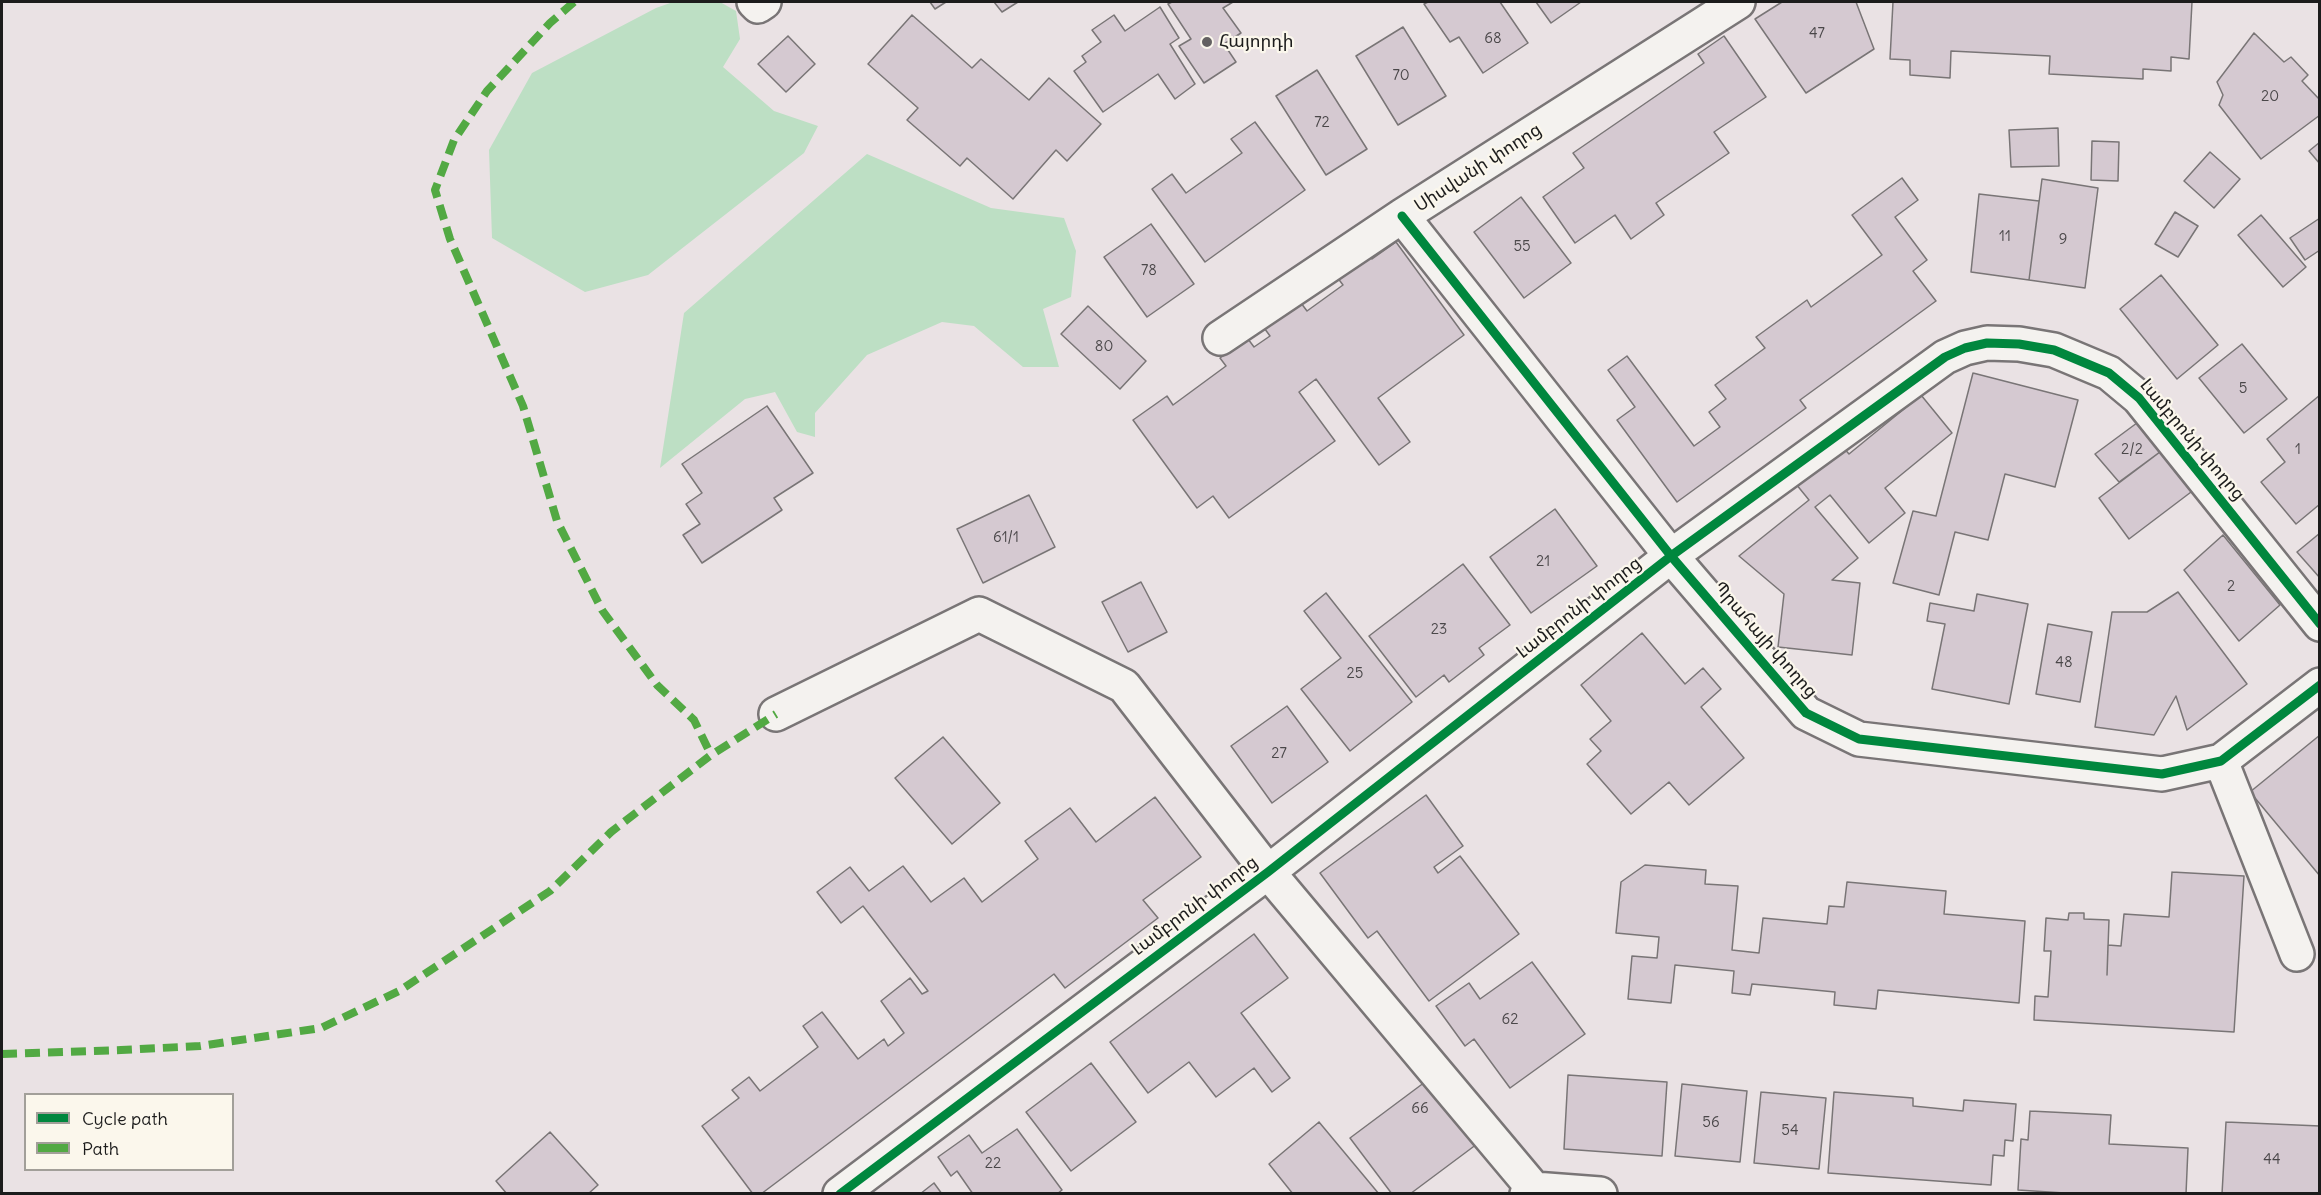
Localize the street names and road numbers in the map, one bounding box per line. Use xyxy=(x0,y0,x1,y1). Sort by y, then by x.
street label: Սիսվանի փողոց xyxy=(1410,119,1546,217)
street label: Լամբրոնի փողոց xyxy=(2135,375,2249,505)
street label: Լամբրոնի փողոց xyxy=(1512,553,1646,663)
street label: Պրահայի փողոց xyxy=(1708,577,1822,703)
street label: Լամբրոնի փողոց xyxy=(1128,852,1262,960)

